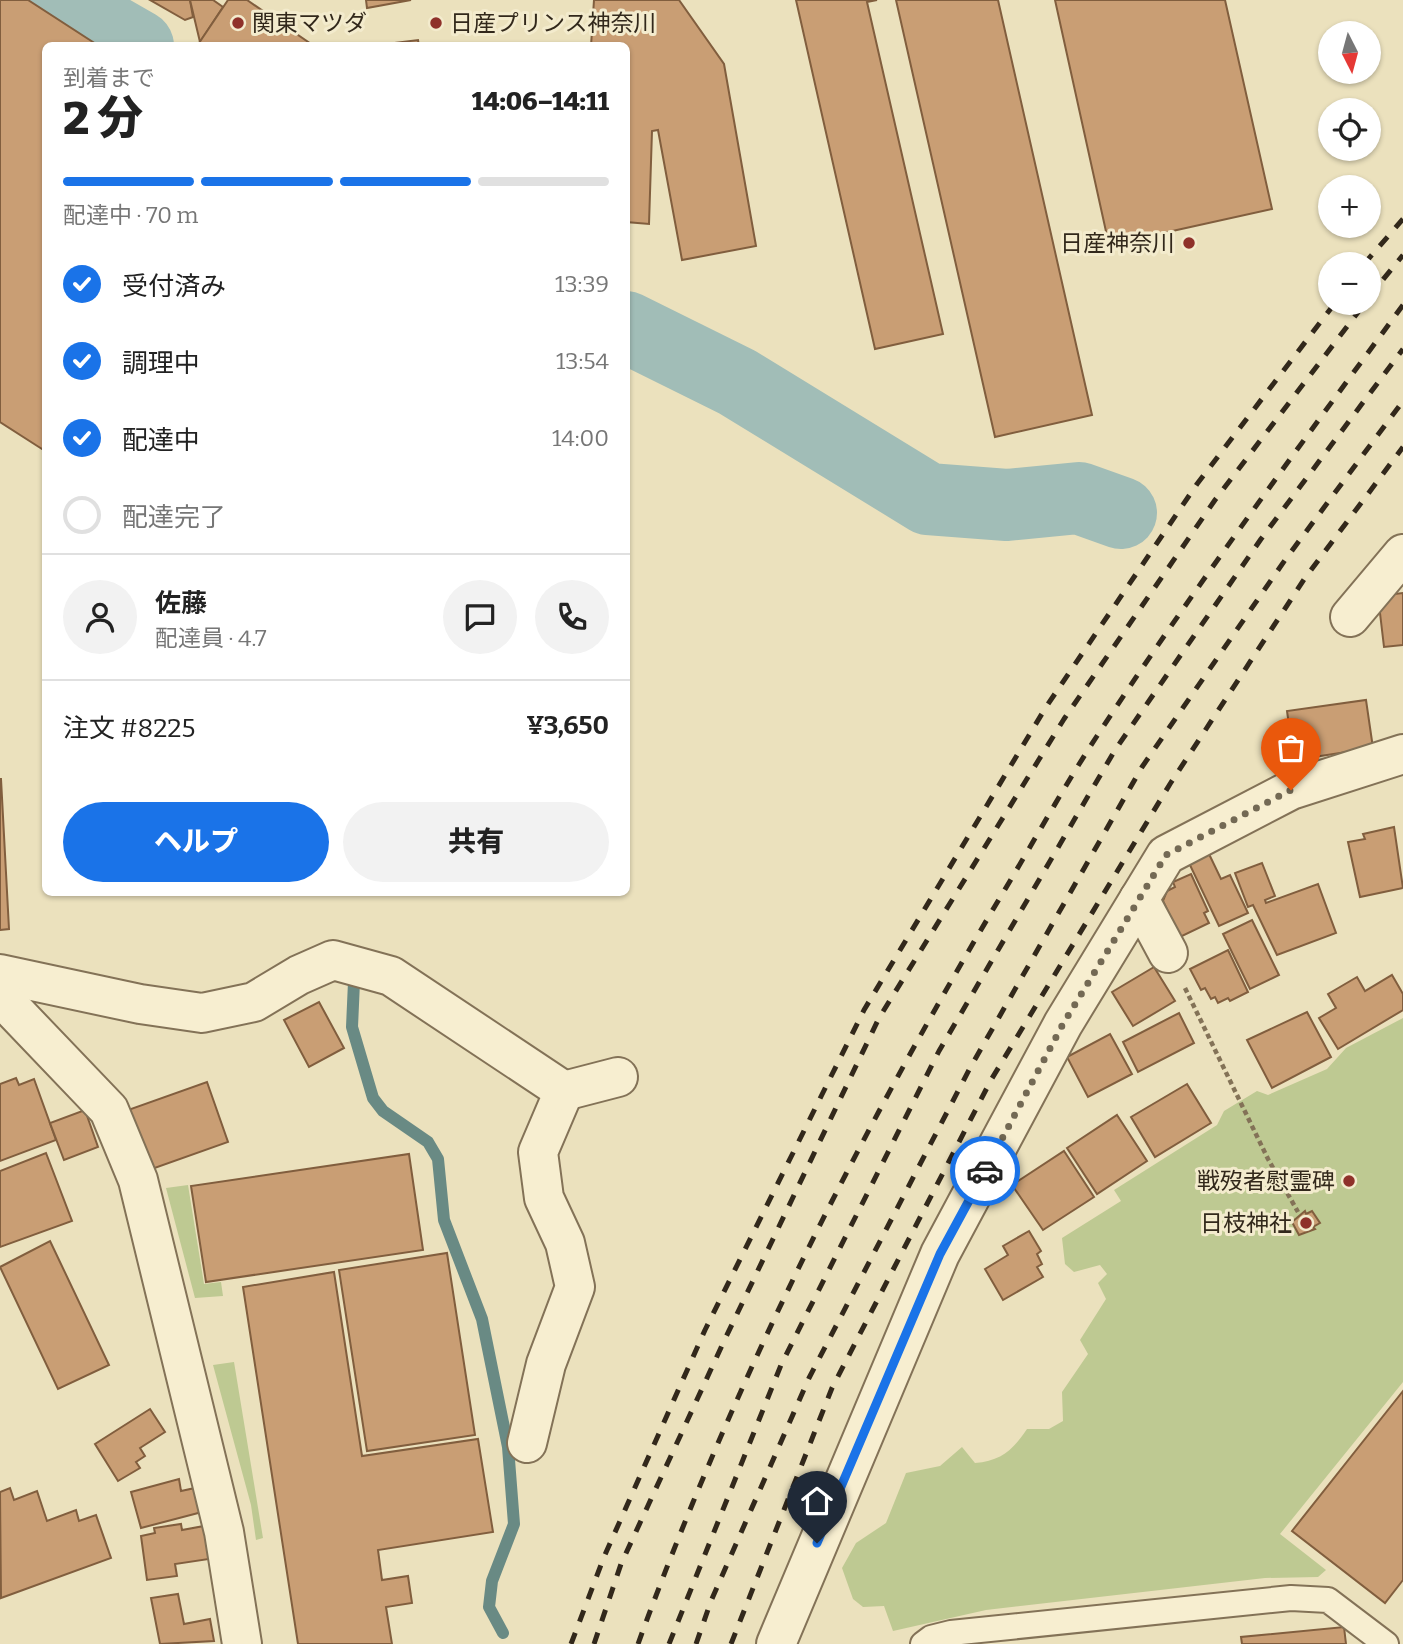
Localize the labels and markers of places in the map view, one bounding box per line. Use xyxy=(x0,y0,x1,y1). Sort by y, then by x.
place label: 関東マツダ xyxy=(252,9,367,37)
place label: 日産プリンス神奈川 xyxy=(450,9,657,37)
marker: 関東マツダ xyxy=(230,15,246,31)
marker: 日産プリンス神奈川 xyxy=(428,15,444,31)
place label: 日産神奈川 xyxy=(1060,229,1175,257)
marker: 日産神奈川 xyxy=(1181,235,1197,251)
pin xyxy=(1261,718,1321,790)
place label: 戦歿者慰霊碑 xyxy=(1197,1167,1335,1195)
marker: 戦歿者慰霊碑 xyxy=(1341,1173,1357,1189)
place label: 日枝神社 xyxy=(1200,1209,1292,1237)
marker: 日枝神社 xyxy=(1298,1215,1314,1231)
pin xyxy=(787,1471,847,1543)

